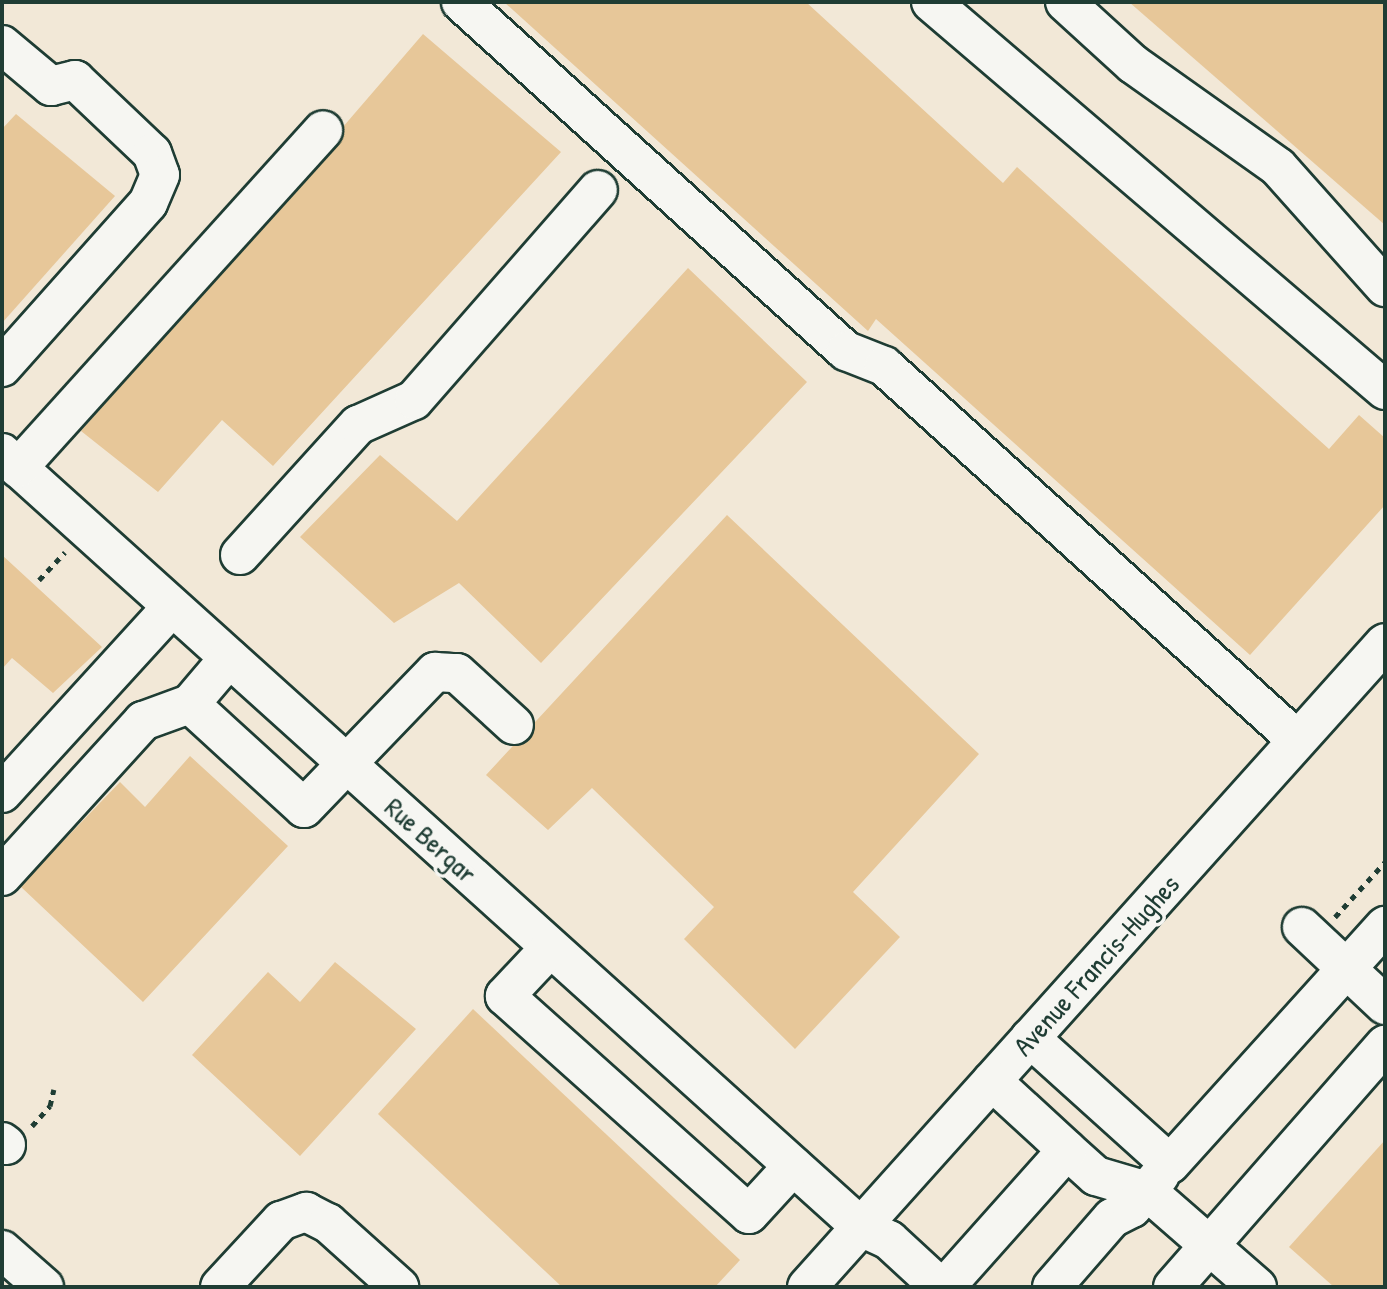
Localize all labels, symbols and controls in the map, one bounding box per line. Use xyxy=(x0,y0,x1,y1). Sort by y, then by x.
street label: Rue Bergar xyxy=(378,790,484,890)
street label: Avenue Francis-Hughes xyxy=(1006,868,1186,1062)

